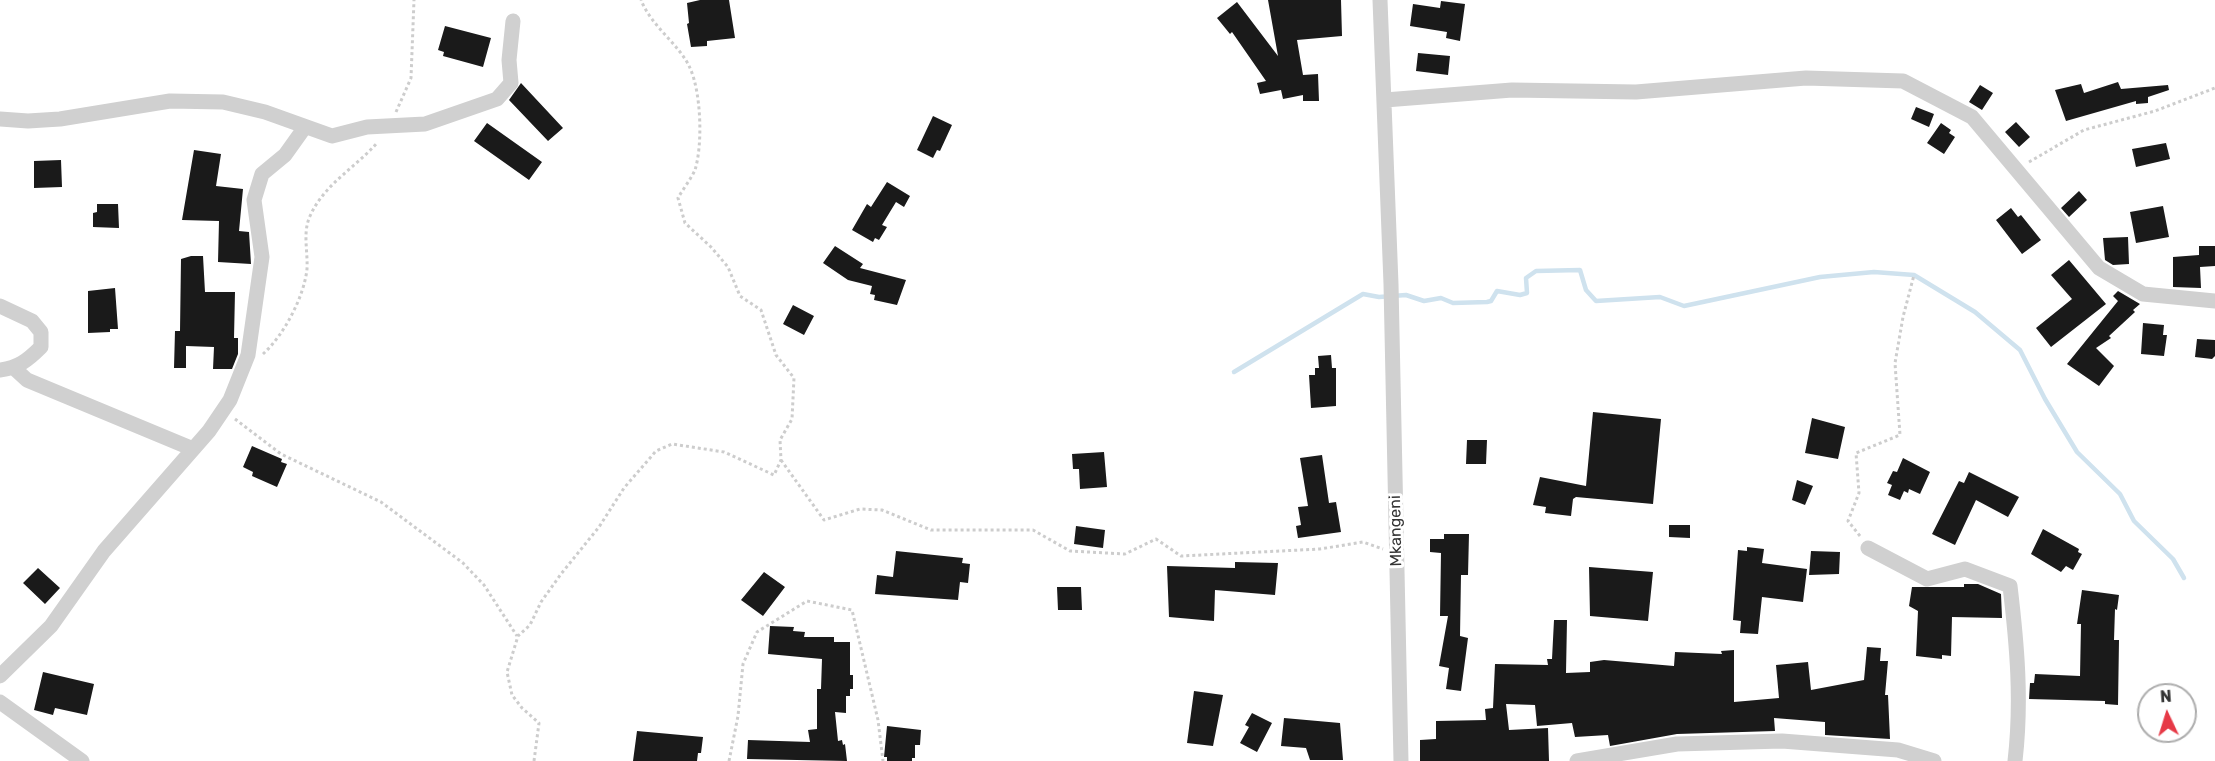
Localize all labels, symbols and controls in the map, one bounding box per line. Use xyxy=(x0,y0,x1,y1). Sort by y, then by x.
street label: Mkangeni xyxy=(1386,495,1406,567)
north arrow xyxy=(2137,683,2197,743)
text: N xyxy=(2159,687,2172,706)

